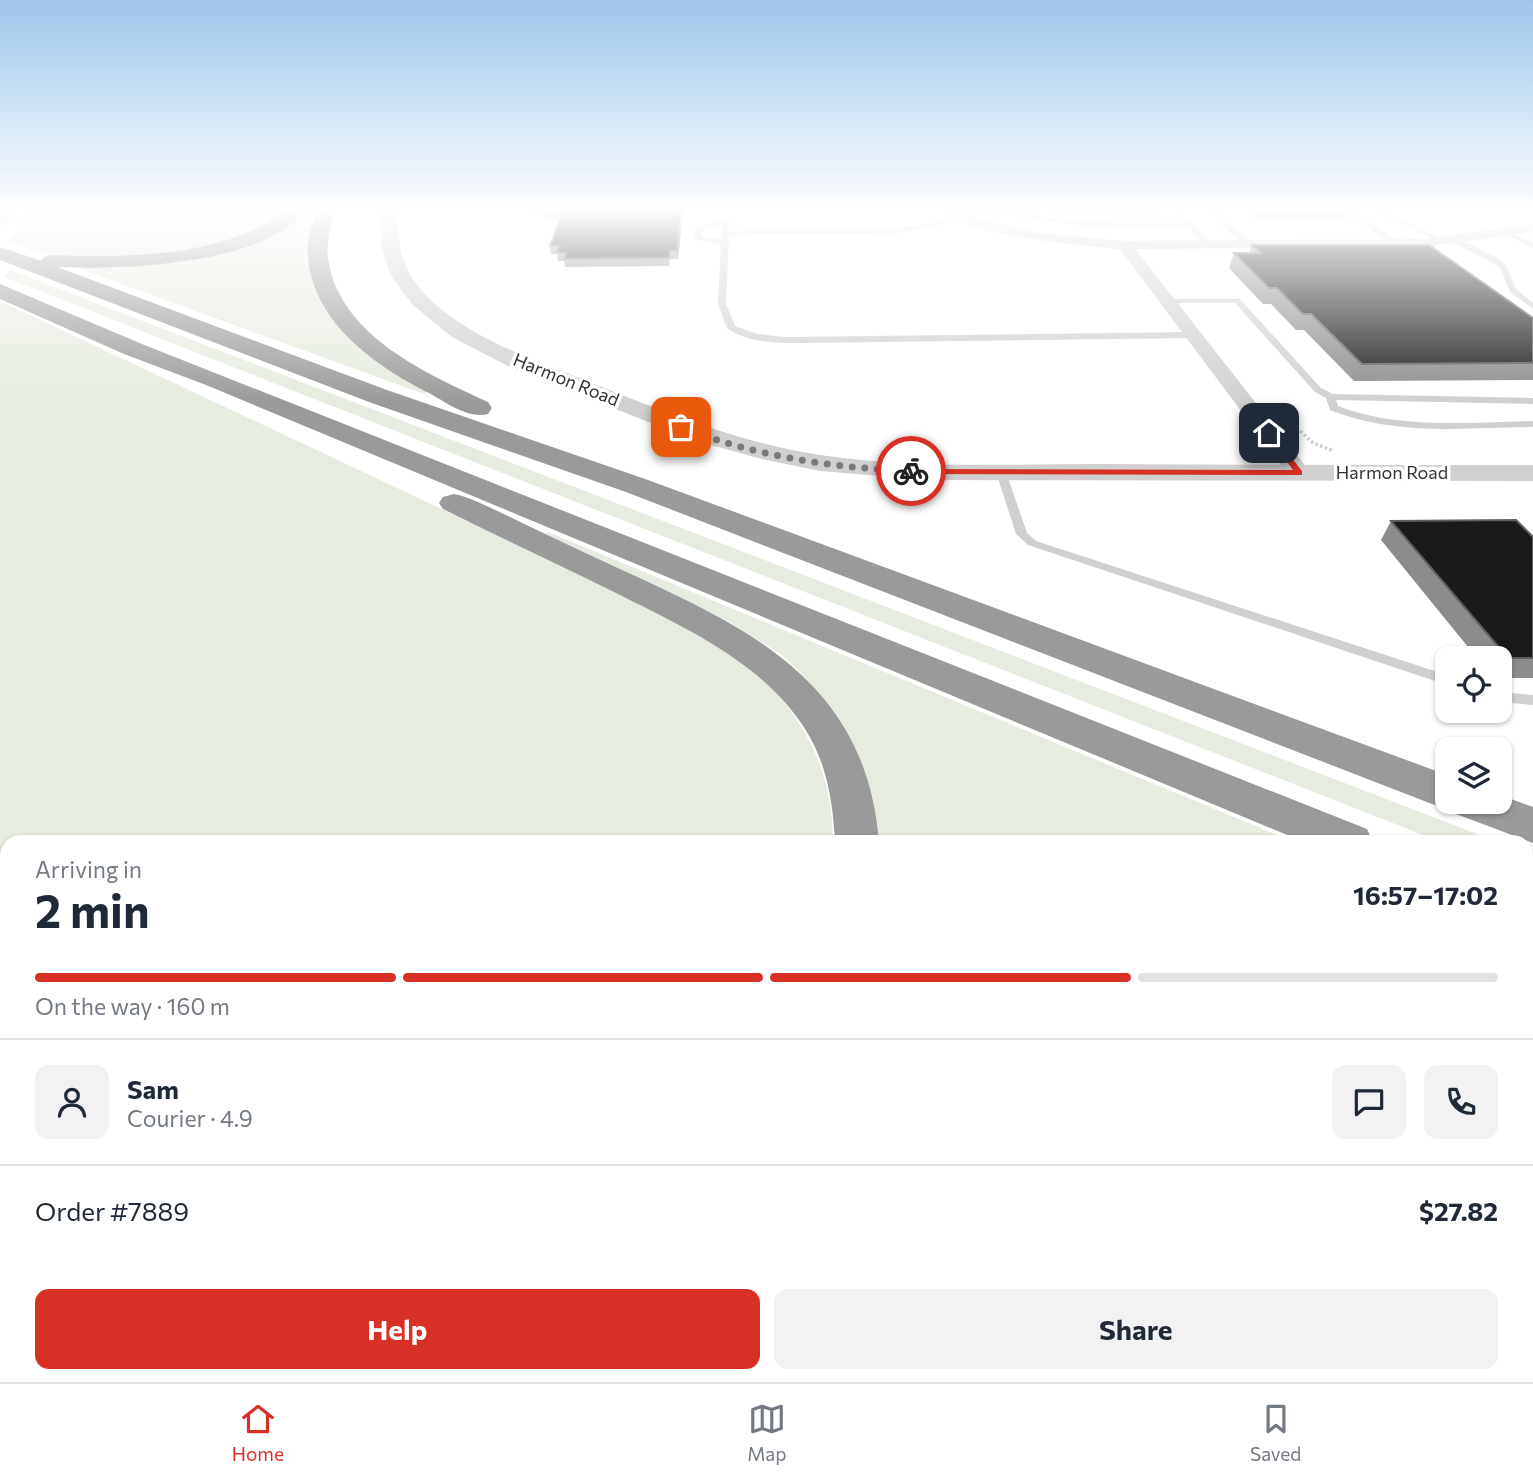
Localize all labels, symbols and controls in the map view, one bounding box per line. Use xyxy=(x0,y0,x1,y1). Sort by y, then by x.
street label: Harmon Road xyxy=(510,348,623,410)
pin xyxy=(651,397,711,457)
pin xyxy=(1239,403,1299,463)
icon: bag xyxy=(662,408,700,446)
icon: home xyxy=(1250,414,1288,452)
courier xyxy=(876,436,946,506)
icon: bike xyxy=(892,452,930,490)
street label: Harmon Road xyxy=(1336,461,1448,483)
map controls xyxy=(1435,646,1512,814)
button: locate xyxy=(1435,646,1512,723)
button: layers xyxy=(1435,737,1512,814)
text: Arriving in xyxy=(35,855,142,883)
text: 16:57–17:02 xyxy=(1353,879,1498,910)
text: 2 min xyxy=(35,881,150,937)
text: On the way · 160 m xyxy=(35,992,230,1020)
button: person xyxy=(35,1065,109,1139)
button: chat xyxy=(1332,1065,1406,1139)
button: phone xyxy=(1424,1065,1498,1139)
text: Sam xyxy=(127,1073,179,1104)
text: Courier · 4.9 xyxy=(127,1104,253,1132)
text: Order #7889 xyxy=(35,1195,189,1226)
text: $27.82 xyxy=(1419,1195,1498,1226)
button: Help xyxy=(35,1289,760,1369)
button: Share xyxy=(774,1289,1498,1369)
tab: Home xyxy=(232,1400,284,1465)
tab: Map xyxy=(747,1400,787,1465)
tab: Saved xyxy=(1250,1400,1301,1465)

